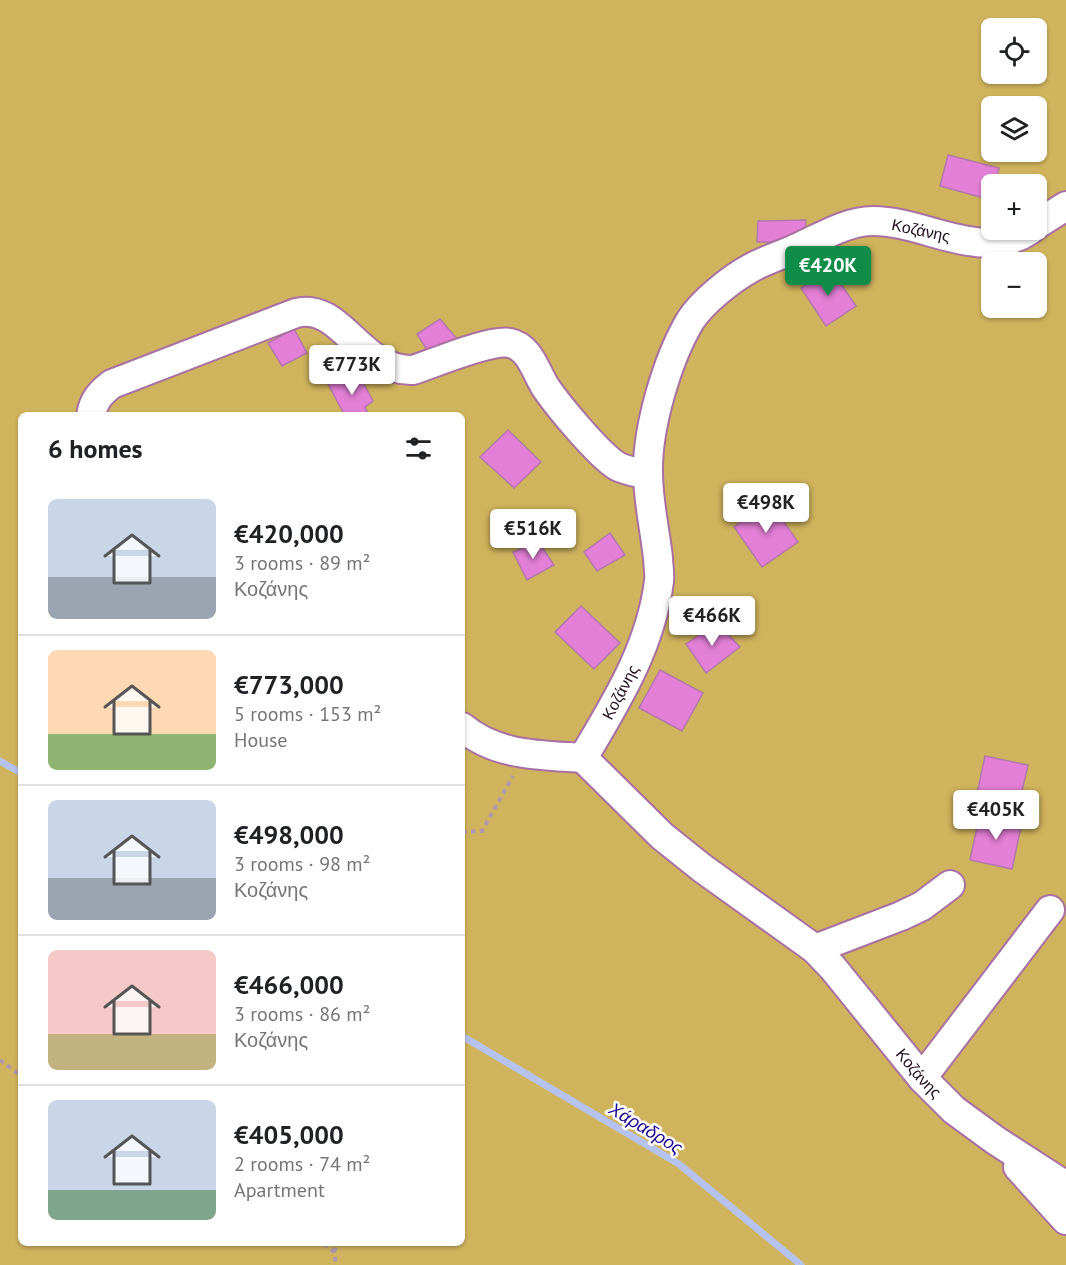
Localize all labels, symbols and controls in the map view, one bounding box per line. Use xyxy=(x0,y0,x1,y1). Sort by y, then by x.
map controls xyxy=(981,18,1047,318)
button: locate xyxy=(981,18,1047,84)
button: layers xyxy=(981,96,1047,162)
button: + xyxy=(981,174,1047,240)
street label: Κοζάνης xyxy=(890,214,952,246)
pin: €420K xyxy=(786,246,870,297)
text: €420K xyxy=(799,252,857,278)
button: − xyxy=(981,252,1047,318)
pin: €773K xyxy=(310,345,394,396)
text: €773K xyxy=(323,351,381,377)
text: 6 homes xyxy=(48,432,143,465)
icon: filters xyxy=(402,432,435,465)
pin: €498K xyxy=(724,483,808,534)
text: €498K xyxy=(737,489,795,515)
pin: €516K xyxy=(491,509,575,560)
text: €516K xyxy=(504,515,562,541)
text: €420,000 xyxy=(234,517,344,550)
icon: home xyxy=(96,523,168,595)
text: 3 rooms · 89 m² xyxy=(234,550,370,576)
text: Κοζάνης xyxy=(234,576,308,602)
pin: €466K xyxy=(670,596,754,647)
text: €466K xyxy=(683,602,741,628)
street label: Κοζάνης xyxy=(597,661,643,723)
text: €773,000 xyxy=(234,668,344,701)
icon: home xyxy=(96,674,168,746)
text: 5 rooms · 153 m² xyxy=(234,701,381,727)
text: House xyxy=(234,727,288,753)
pin: €405K xyxy=(954,790,1038,841)
text: €405K xyxy=(967,796,1025,822)
text: €498,000 xyxy=(234,818,344,851)
icon: home xyxy=(96,824,168,896)
text: 3 rooms · 98 m² xyxy=(234,851,370,877)
text: Κοζάνης xyxy=(234,877,308,903)
text: €466,000 xyxy=(234,968,344,1001)
icon: home xyxy=(96,974,168,1046)
text: 3 rooms · 86 m² xyxy=(234,1001,370,1027)
text: Κοζάνης xyxy=(234,1027,308,1053)
street label: Κοζάνης xyxy=(892,1044,946,1102)
water label: Χάραδρος xyxy=(604,1097,687,1159)
text: €405,000 xyxy=(234,1118,344,1151)
icon: home xyxy=(96,1124,168,1196)
text: 2 rooms · 74 m² xyxy=(234,1151,370,1177)
text: Apartment xyxy=(234,1177,325,1203)

